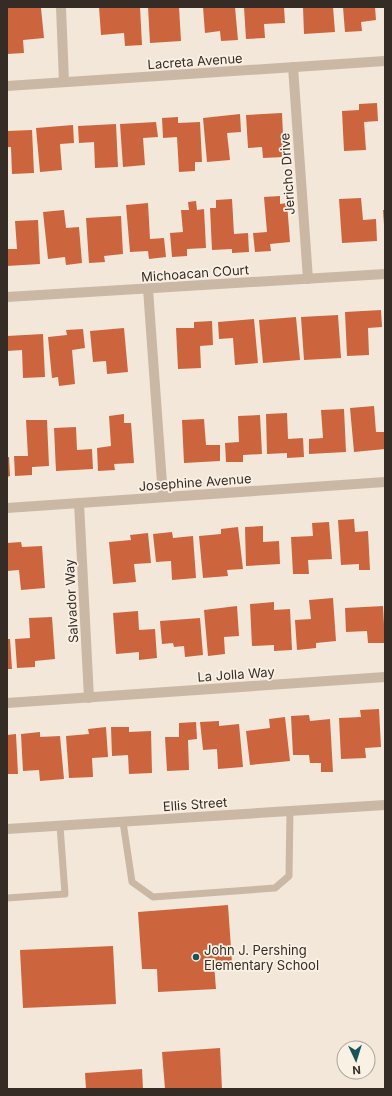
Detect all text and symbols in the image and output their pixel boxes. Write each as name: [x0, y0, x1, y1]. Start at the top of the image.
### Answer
street label: Lacreta Avenue: [147, 50, 243, 72]
street label: Jericho Drive: [276, 133, 298, 215]
street label: Michoacan COurt: [141, 261, 249, 285]
street label: Josephine Avenue: [138, 470, 252, 494]
street label: Salvador Way: [61, 559, 81, 643]
street label: La Jolla Way: [197, 663, 275, 685]
street label: Ellis Street: [162, 794, 228, 814]
place label: John J. Pershing Elementary School: [204, 942, 319, 973]
marker: John J. Pershing Elementary School: [191, 952, 201, 962]
north arrow: [336, 1040, 376, 1080]
text: N: [352, 1063, 361, 1077]

